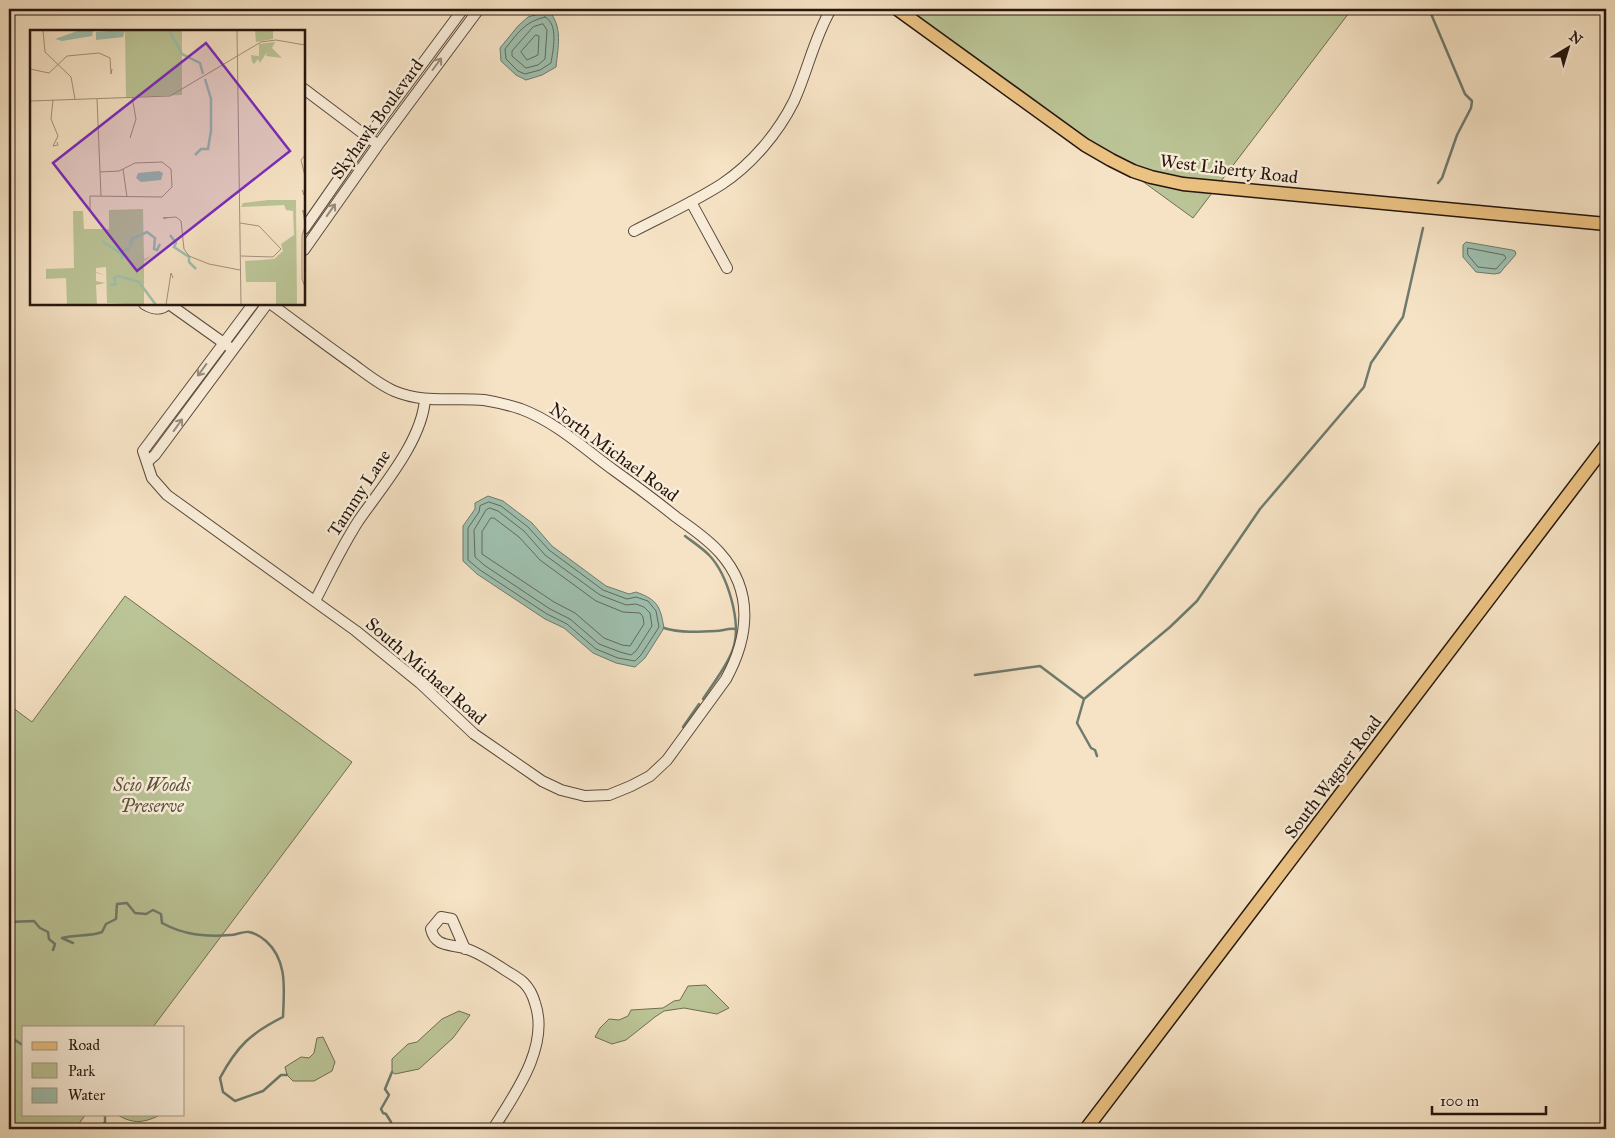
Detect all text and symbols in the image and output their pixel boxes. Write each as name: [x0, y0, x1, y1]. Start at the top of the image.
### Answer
north arrow: [1542, 22, 1592, 72]
text: N: [1566, 28, 1586, 49]
inset map: [30, 30, 305, 305]
street label: Skyhawk Boulevard: [326, 55, 428, 183]
one-way arrow: [432, 58, 443, 71]
street label: West Liberty Road: [1159, 150, 1299, 188]
one-way arrow: [326, 203, 336, 217]
one-way arrow: [197, 363, 207, 377]
street label: North Michael Road: [545, 398, 683, 506]
one-way arrow: [172, 419, 183, 432]
street label: Tammy Lane: [323, 445, 395, 541]
street label: South Michael Road: [361, 613, 491, 729]
street label: South Wagner Road: [1280, 711, 1387, 843]
park label: Scio Woods Preserve: [112, 774, 191, 817]
legend: [22, 1026, 185, 1116]
text: Road: [68, 1036, 100, 1054]
text: Park: [68, 1062, 95, 1080]
scale bar: [1432, 1083, 1546, 1115]
text: Water: [68, 1086, 105, 1104]
text: 100 m: [1440, 1092, 1480, 1110]

